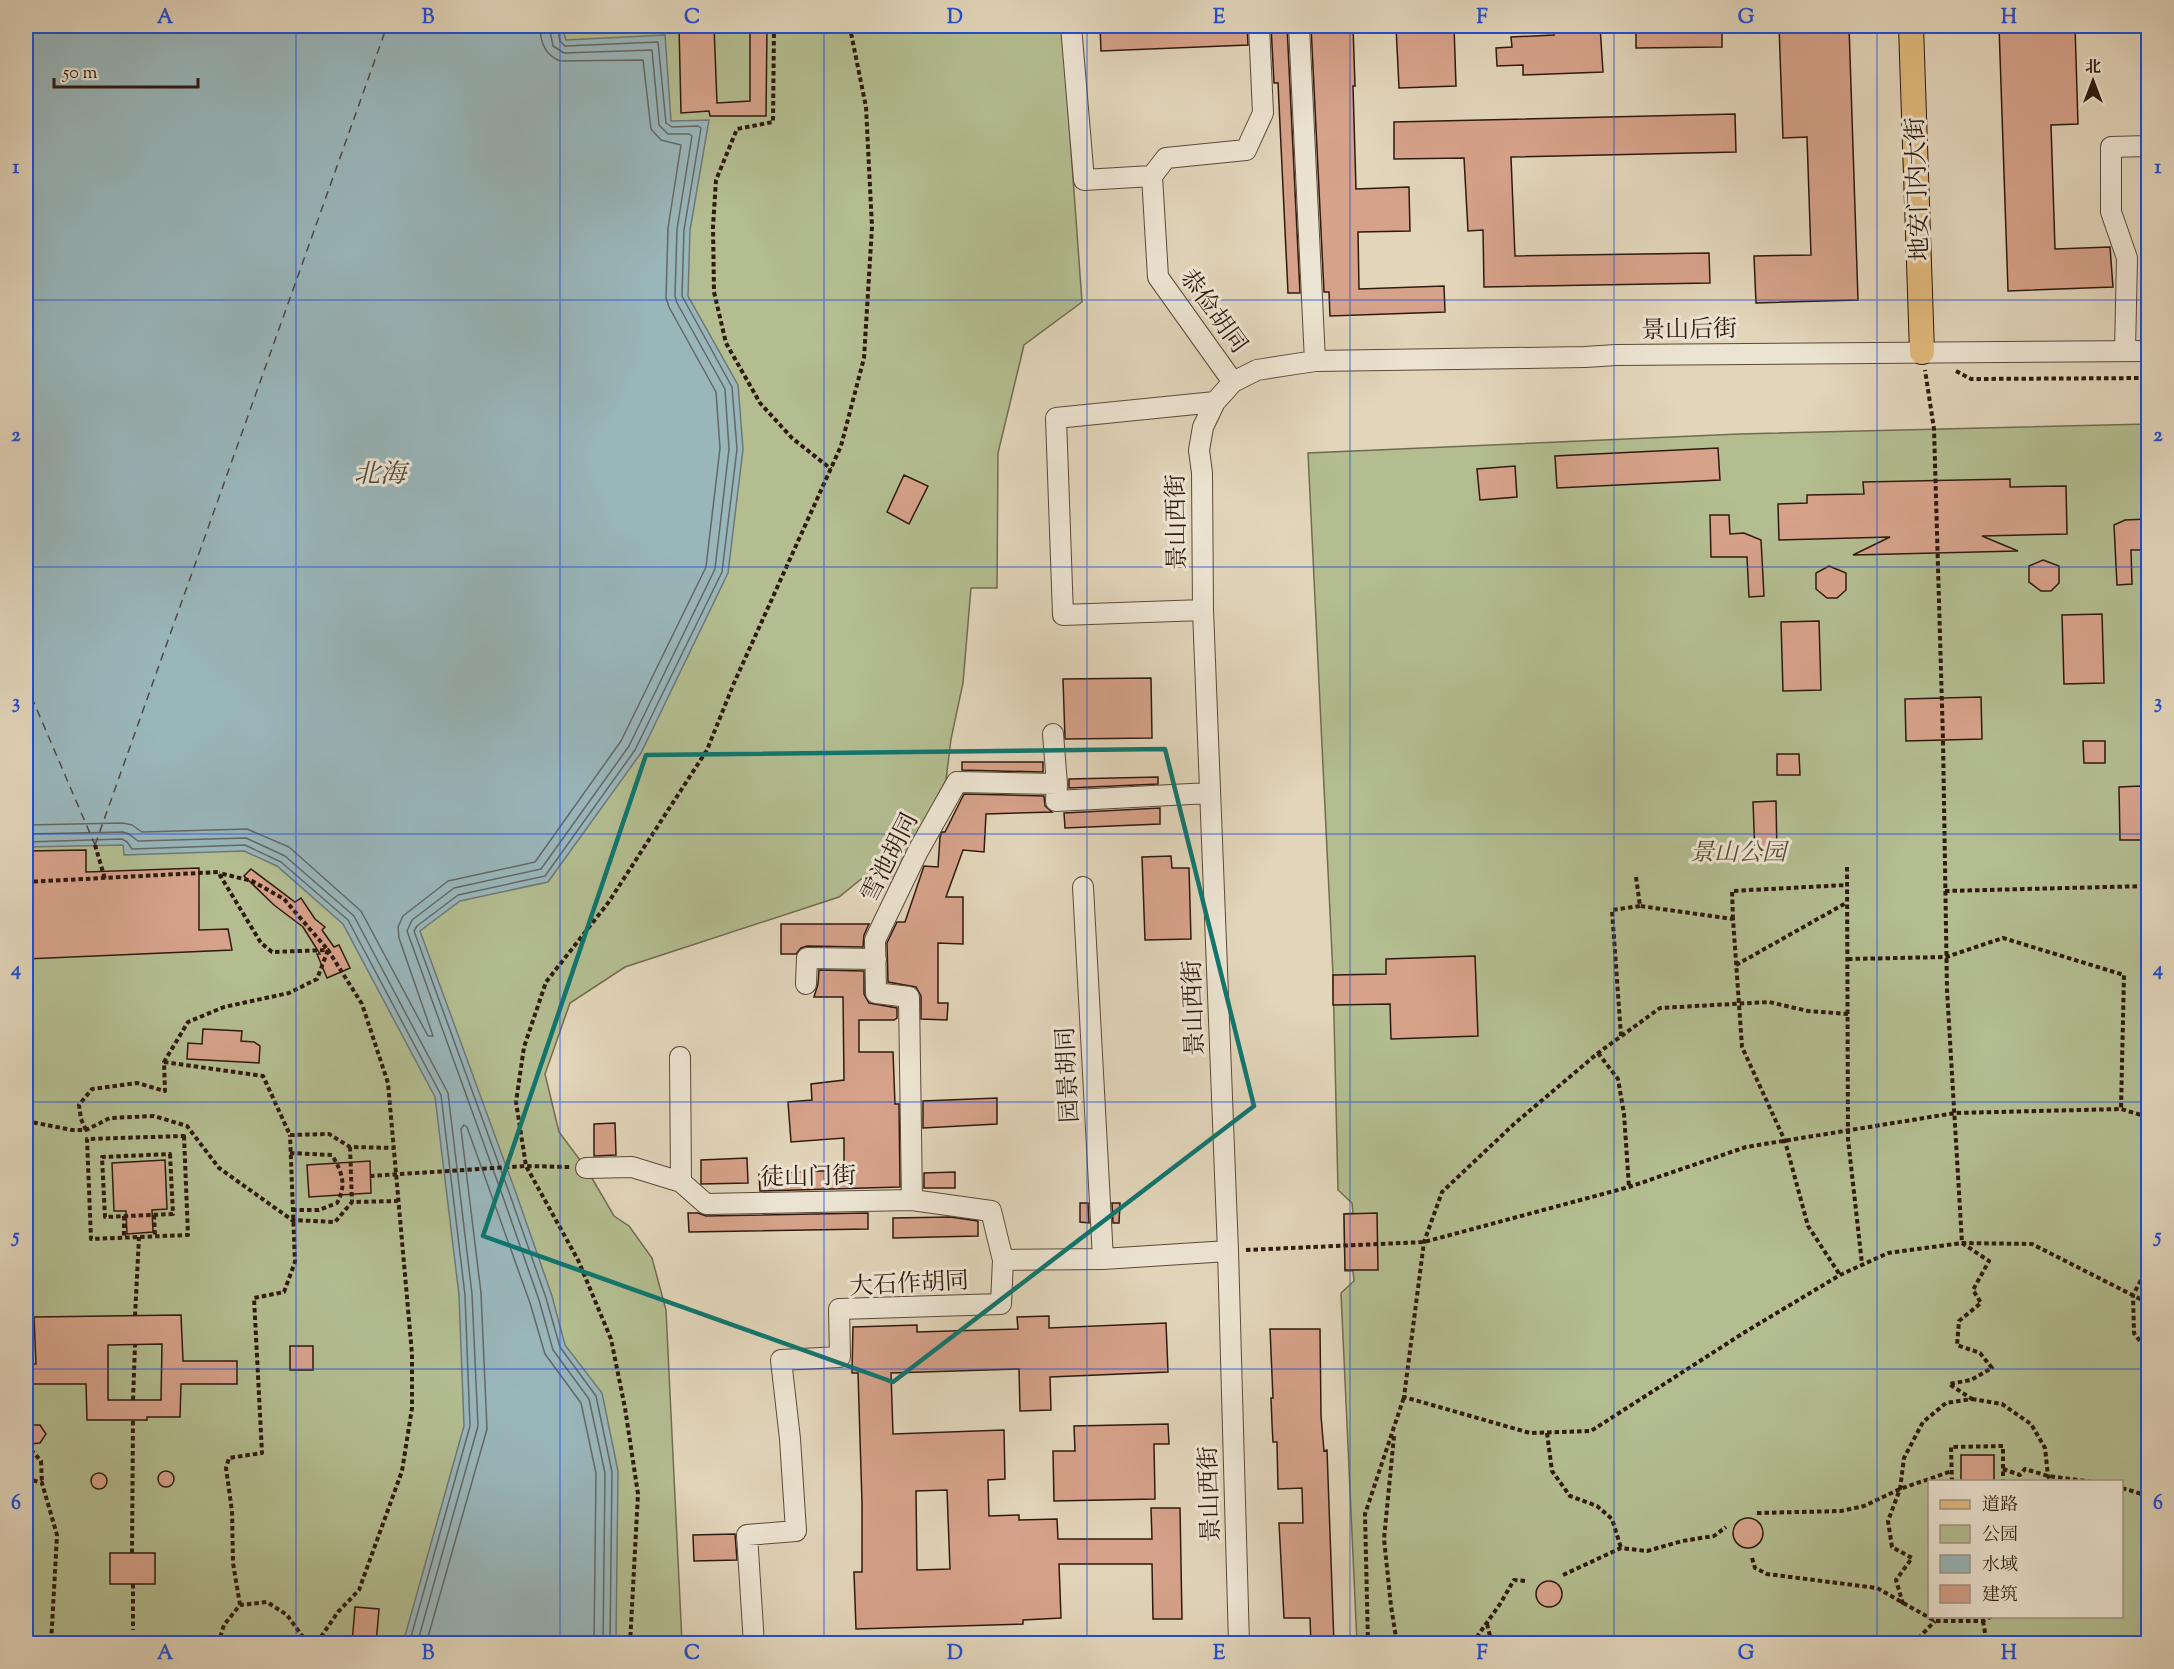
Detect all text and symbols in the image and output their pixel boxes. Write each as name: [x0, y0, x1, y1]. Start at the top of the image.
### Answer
text: A: [157, 4, 174, 33]
text: B: [422, 4, 435, 33]
text: C: [684, 4, 700, 33]
text: D: [947, 4, 963, 33]
text: E: [1213, 4, 1226, 33]
text: F: [1476, 4, 1488, 33]
text: G: [1738, 4, 1755, 33]
text: H: [2001, 4, 2017, 33]
scale bar: [54, 51, 198, 89]
north arrow: [2063, 51, 2123, 111]
text: 北: [2085, 57, 2101, 80]
text: 50 m: [62, 61, 98, 87]
street label: 地安门内大街: [1899, 116, 1939, 261]
text: 1: [13, 154, 20, 183]
text: 1: [2155, 154, 2162, 183]
street label: 恭俭胡同: [1170, 263, 1254, 361]
street label: 景山后街: [1641, 313, 1737, 349]
text: 2: [11, 422, 21, 451]
text: 2: [2153, 422, 2163, 451]
water label: 北海: [354, 457, 410, 494]
street label: 景山西街: [1160, 474, 1196, 570]
text: 3: [12, 689, 20, 718]
text: 3: [2154, 689, 2162, 718]
street label: 雪池胡同: [854, 807, 928, 908]
park label: 景山公园: [1690, 837, 1790, 871]
text: 4: [10, 956, 21, 985]
text: 4: [2152, 956, 2163, 985]
street label: 景山西街: [1176, 959, 1214, 1056]
street label: 园景胡同: [1050, 1026, 1088, 1124]
street label: 徒山门街: [760, 1160, 856, 1196]
text: 5: [11, 1223, 20, 1252]
text: 5: [2153, 1223, 2162, 1252]
street label: 大石作胡同: [848, 1265, 970, 1305]
street label: 景山西街: [1192, 1445, 1230, 1542]
legend: [1928, 1480, 2123, 1618]
text: 6: [11, 1490, 21, 1519]
text: 6: [2153, 1490, 2163, 1519]
text: 道路: [1982, 1493, 2018, 1519]
text: 公园: [1982, 1523, 2018, 1549]
text: 水域: [1982, 1553, 2018, 1579]
text: 建筑: [1982, 1583, 2018, 1609]
text: A: [157, 1640, 174, 1669]
text: B: [422, 1640, 435, 1669]
text: C: [684, 1640, 700, 1669]
text: D: [947, 1640, 963, 1669]
text: E: [1213, 1640, 1226, 1669]
text: F: [1476, 1640, 1488, 1669]
text: G: [1738, 1640, 1755, 1669]
text: H: [2001, 1640, 2017, 1669]

